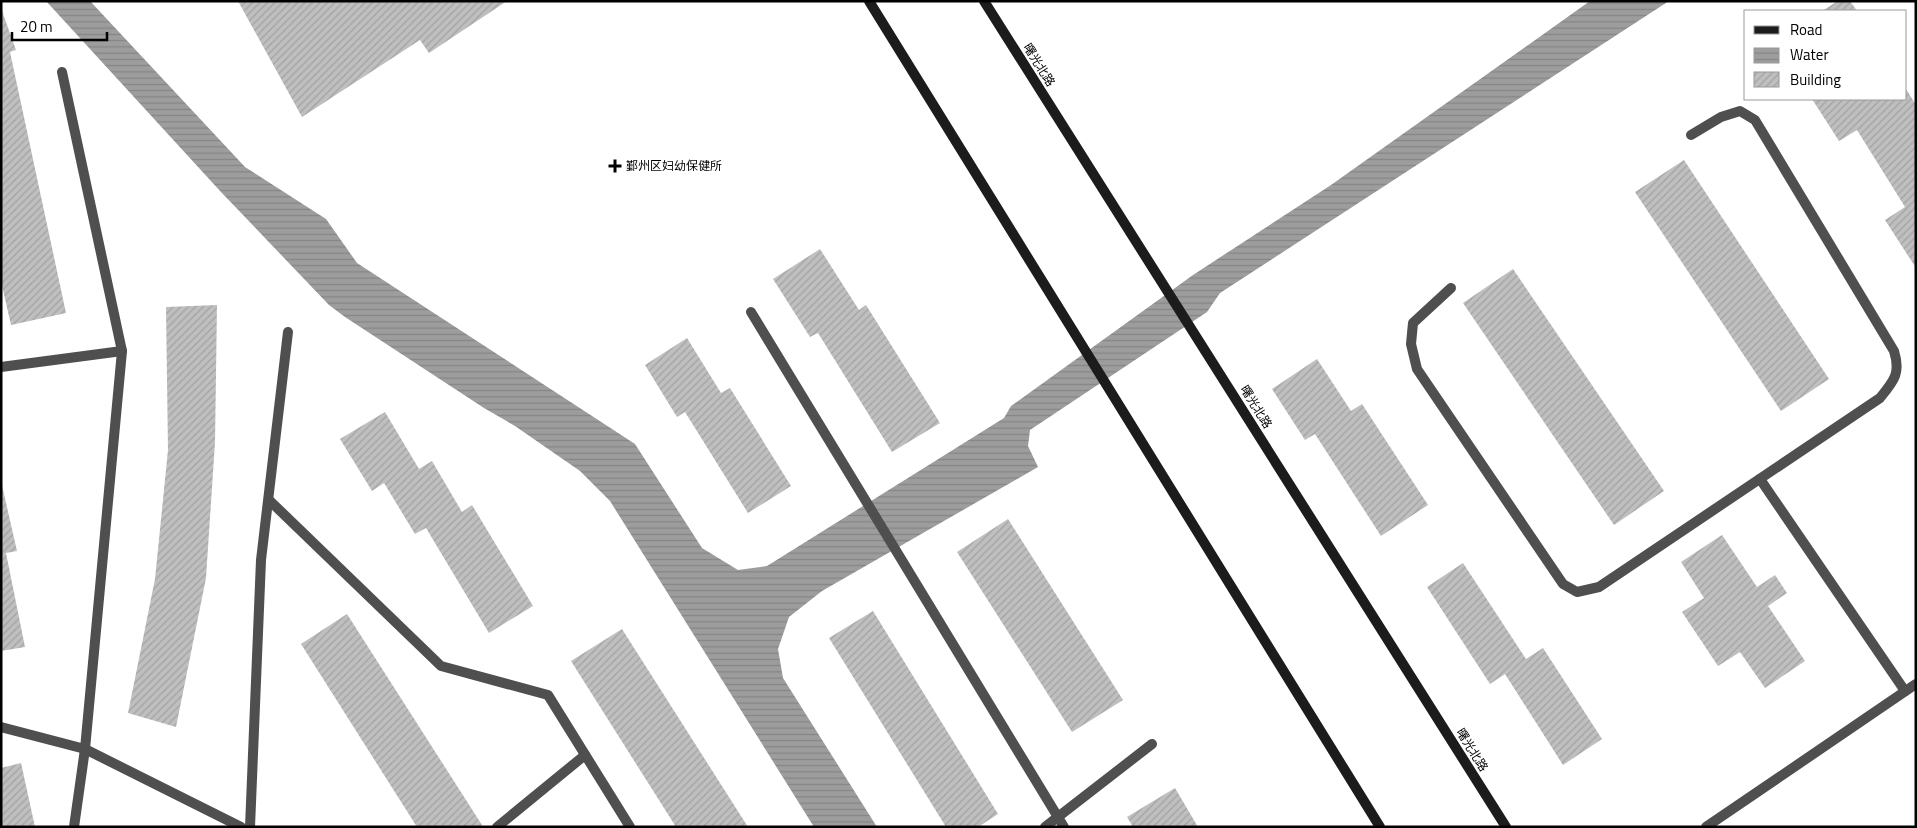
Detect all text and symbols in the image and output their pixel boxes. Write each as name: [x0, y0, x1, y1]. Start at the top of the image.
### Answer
scale bar: [12, 10, 108, 42]
legend: [1744, 10, 1907, 100]
text: 20 m: [20, 15, 53, 38]
text: Road: [1790, 18, 1822, 41]
street label: 曙光北路: [1019, 39, 1060, 90]
text: Water: [1790, 43, 1829, 66]
text: Building: [1790, 68, 1841, 91]
place label: 鄞州区妇幼保健所: [626, 156, 722, 175]
marker: 鄞州区妇幼保健所: [608, 159, 622, 173]
street label: 曙光北路: [1236, 381, 1277, 432]
street label: 曙光北路: [1452, 724, 1493, 775]

